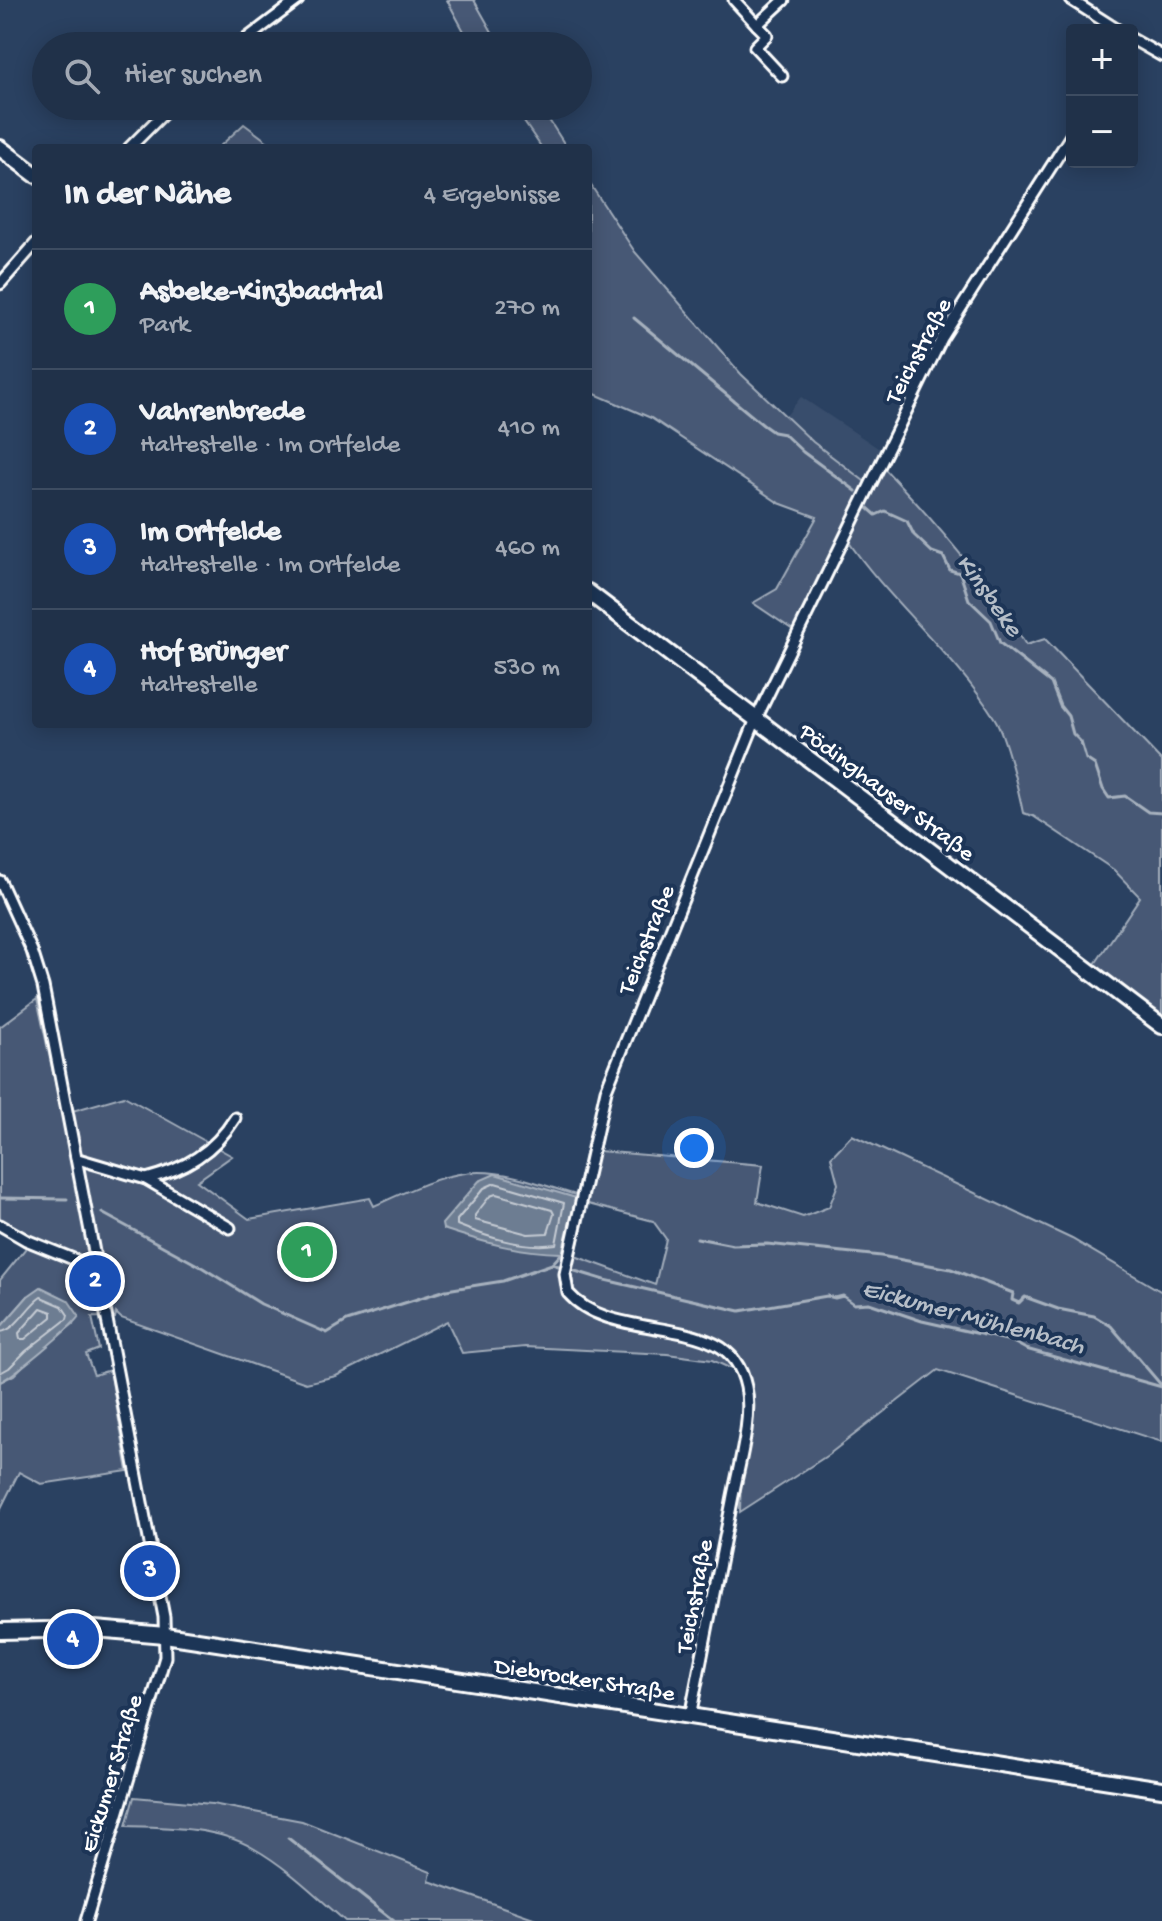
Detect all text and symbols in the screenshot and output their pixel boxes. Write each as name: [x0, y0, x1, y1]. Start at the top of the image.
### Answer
map controls: [1066, 24, 1138, 168]
button: +: [1066, 24, 1138, 96]
search box: [32, 32, 592, 120]
icon: search: [60, 54, 104, 98]
text: Hier suchen: [124, 59, 262, 94]
button: −: [1066, 96, 1138, 168]
text: In der Nähe: [64, 176, 231, 216]
text: 4 Ergebnisse: [424, 181, 560, 212]
text: Asbeke-Kinzbachtal: [140, 276, 383, 311]
street label: Teichstraße: [879, 293, 960, 411]
text: 1: [85, 294, 95, 325]
text: 270 m: [494, 294, 560, 325]
text: Park: [140, 311, 190, 342]
text: Vahrenbrede: [140, 396, 305, 431]
text: 2: [84, 414, 96, 445]
text: 410 m: [498, 414, 560, 445]
text: Haltestelle · Im Ortfelde: [140, 431, 400, 462]
text: Im Ortfelde: [140, 516, 281, 551]
text: 3: [83, 534, 97, 565]
text: 460 m: [495, 534, 560, 565]
water label: Kinsbeke: [947, 549, 1028, 645]
text: Haltestelle · Im Ortfelde: [140, 551, 400, 582]
text: Hof Brünger: [140, 636, 286, 671]
text: 4: [84, 654, 96, 685]
text: 530 m: [493, 654, 560, 685]
text: Haltestelle: [140, 671, 258, 702]
street label: Pödinghauser Straße: [791, 718, 980, 870]
street label: Teichstraße: [612, 881, 684, 1001]
your location: [674, 1128, 714, 1168]
pin: 1: [281, 1222, 333, 1282]
pin: 2: [69, 1251, 121, 1311]
water label: Eickumer Mühlenbach: [859, 1275, 1088, 1364]
street label: Teichstraße: [671, 1537, 722, 1658]
pin: 3: [124, 1541, 176, 1601]
pin: 4: [47, 1609, 99, 1669]
street label: Diebrocker Straße: [490, 1653, 677, 1710]
street label: Eickumer Straße: [76, 1691, 151, 1856]

